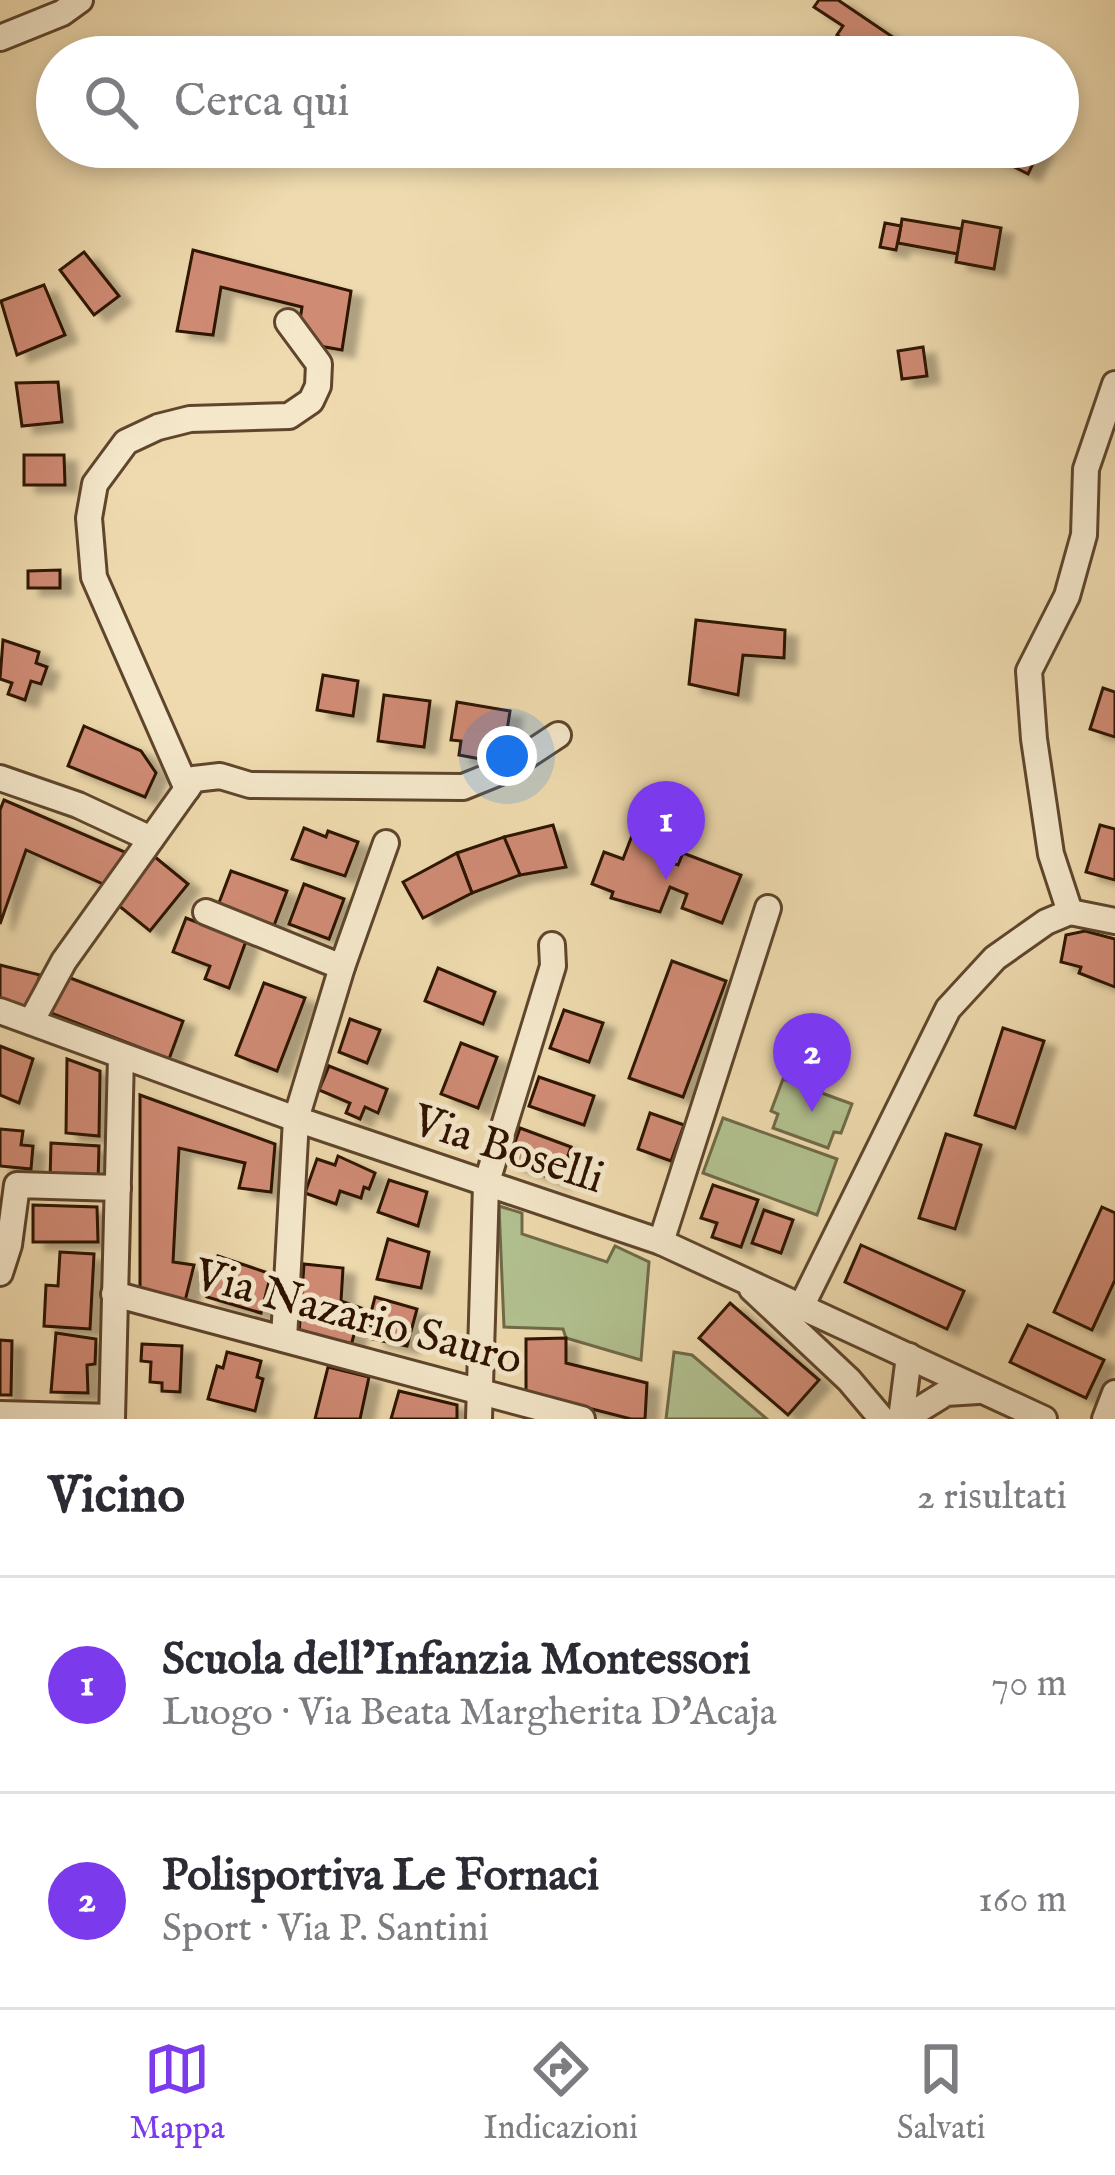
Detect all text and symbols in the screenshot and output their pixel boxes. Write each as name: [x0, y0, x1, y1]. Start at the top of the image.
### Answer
search box: [36, 36, 1079, 168]
icon: search: [78, 69, 144, 135]
text: Cerca qui: [174, 74, 350, 131]
your location: [477, 726, 537, 786]
pin: 1: [627, 781, 705, 880]
pin: 2: [773, 1013, 851, 1112]
street label: Via Boselli: [404, 1092, 611, 1208]
street label: Via Nazario Sauro: [187, 1247, 528, 1390]
text: Vicino: [48, 1465, 185, 1530]
text: 2 risultati: [917, 1473, 1067, 1522]
text: Scuola dell’Infanzia Montessori: [162, 1632, 751, 1689]
text: 1: [80, 1660, 94, 1709]
text: 70 m: [991, 1660, 1067, 1709]
text: Luogo · Via Beata Margherita D'Acaja: [162, 1689, 777, 1738]
text: Polisportiva Le Fornaci: [162, 1848, 599, 1905]
text: 2: [78, 1876, 96, 1925]
text: 160 m: [978, 1876, 1067, 1925]
text: Sport · Via P. Santini: [162, 1905, 489, 1954]
tab: Mappa: [129, 2036, 225, 2150]
tab: Indicazioni: [484, 2036, 638, 2150]
tab: Salvati: [897, 2036, 986, 2150]

